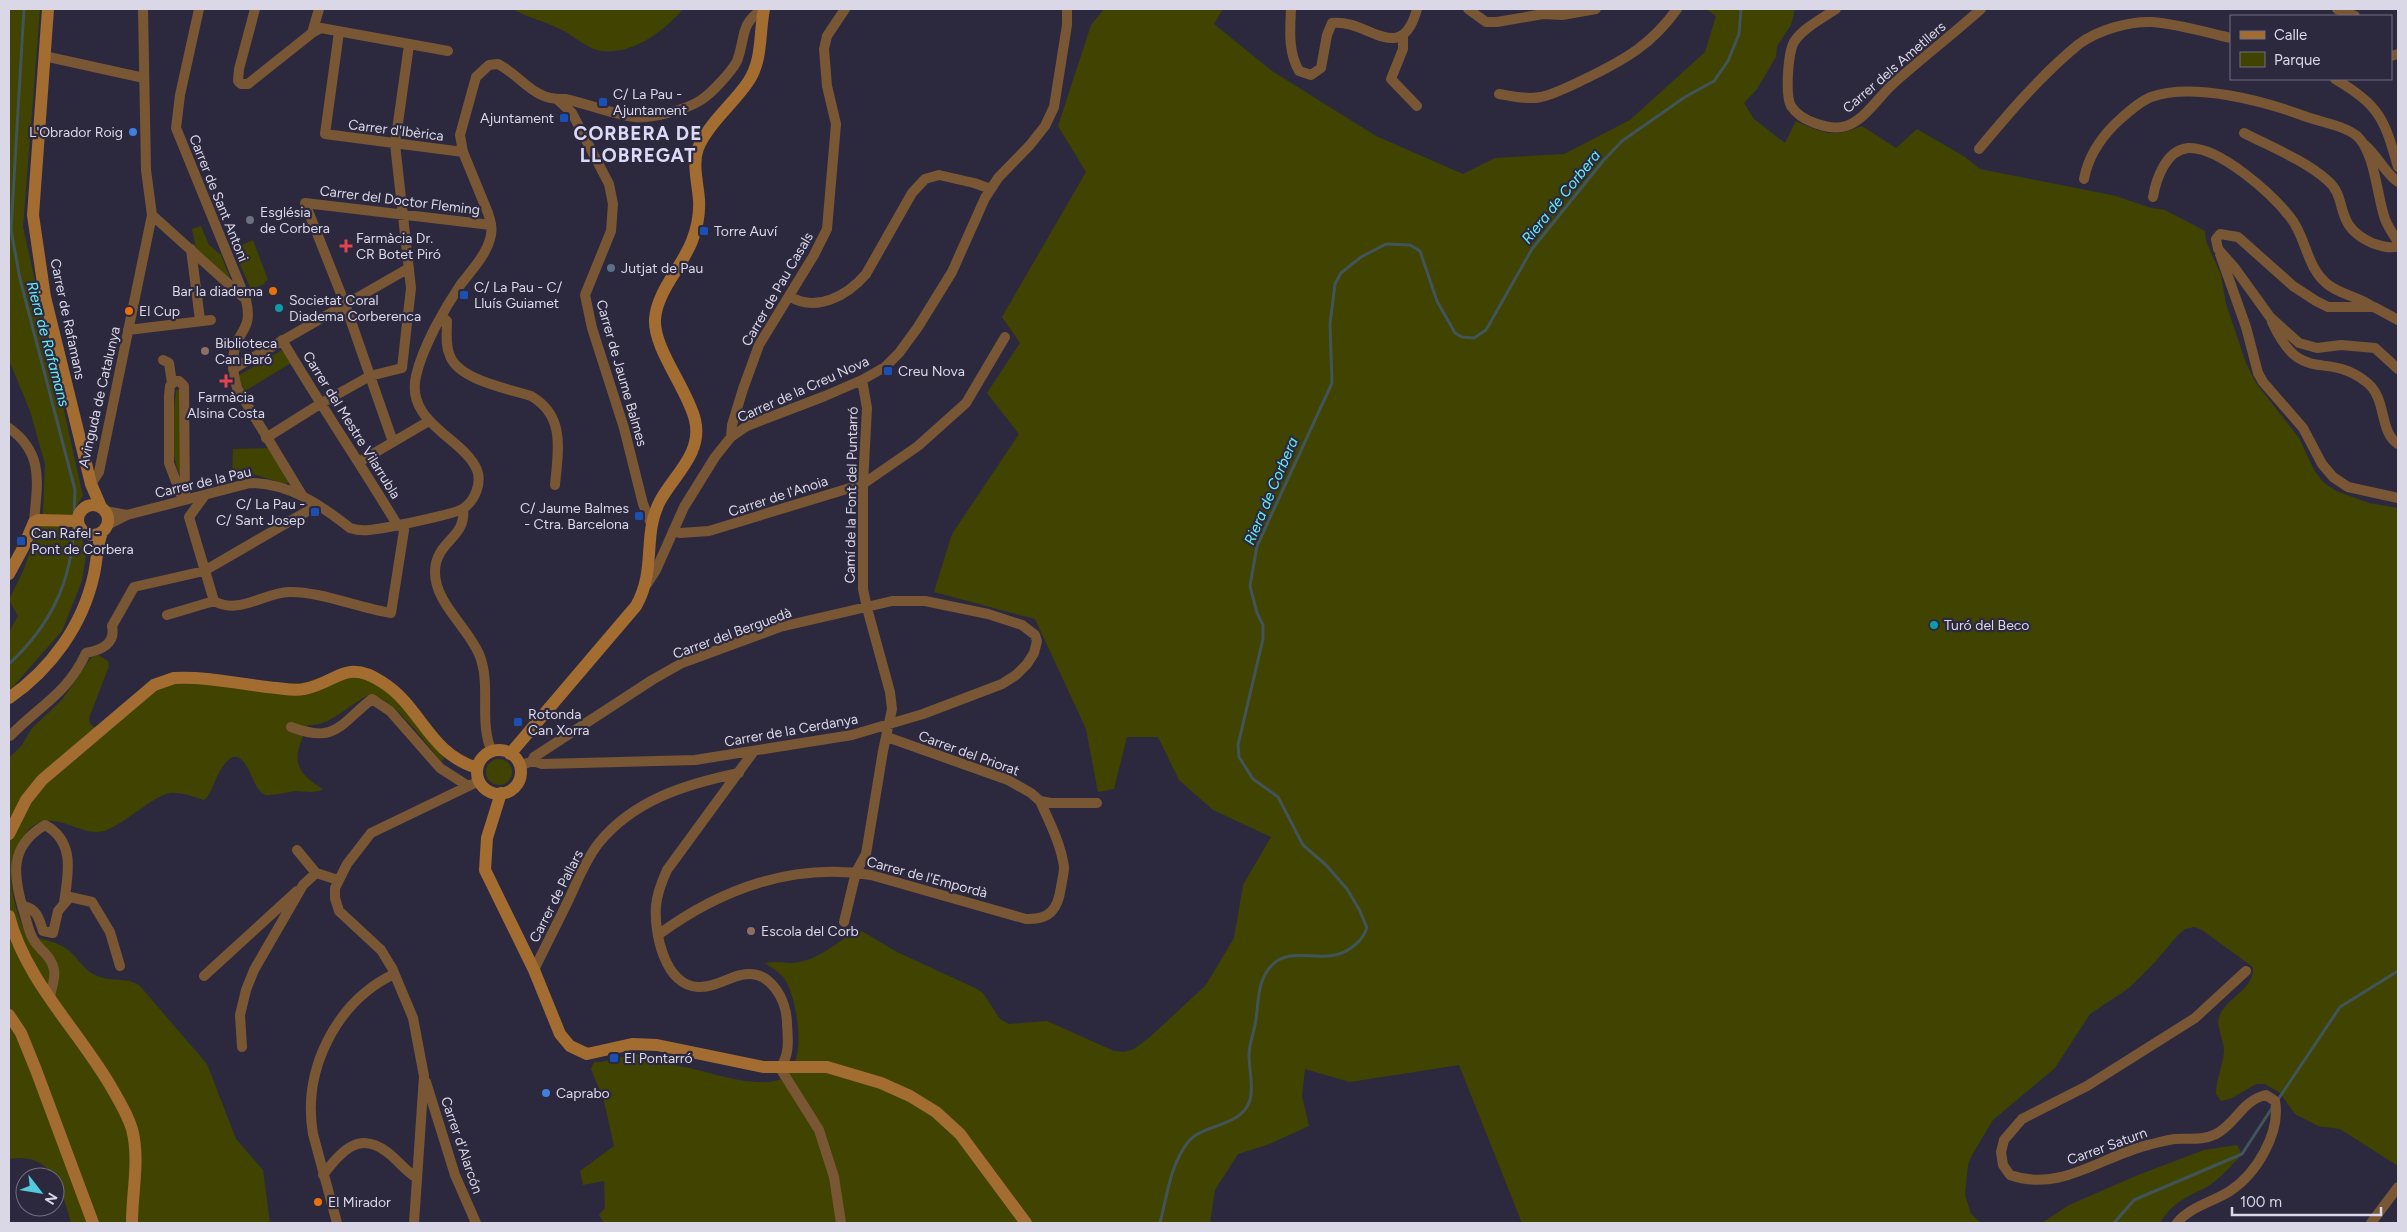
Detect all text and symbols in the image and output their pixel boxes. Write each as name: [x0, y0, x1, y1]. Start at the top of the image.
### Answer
legend: [2230, 15, 2392, 80]
street label: Carrer dels Ametllers: [1839, 18, 1949, 117]
text: Calle: [2274, 26, 2307, 44]
text: Parque: [2274, 51, 2321, 69]
place label: C/ La Pau - Ajuntament: [613, 86, 687, 119]
marker: C/ La Pau - Ajuntament: [597, 96, 609, 108]
place label: Ajuntament: [480, 110, 554, 127]
marker: Ajuntament: [558, 112, 570, 124]
street label: Carrer d'Ibèrica: [347, 116, 445, 145]
district label: CORBERA DE LLOBREGAT: [574, 122, 702, 167]
place label: L'Obrador Roig: [29, 124, 123, 141]
marker: L'Obrador Roig: [127, 126, 139, 138]
street label: Carrer de Sant Antoni: [185, 132, 252, 264]
water label: Riera de Corbera: [1518, 147, 1604, 247]
street label: Carrer del Doctor Fleming: [319, 182, 481, 219]
place label: Església de Corbera: [260, 204, 330, 237]
marker: Església de Corbera: [244, 214, 256, 226]
place label: Torre Auví: [714, 223, 778, 240]
marker: Torre Auví: [698, 225, 710, 237]
street label: Carrer de Pau Casals: [738, 229, 817, 349]
place label: Farmàcia Dr. CR Botet Piró: [356, 230, 441, 263]
marker: Farmàcia Dr. CR Botet Piró: [340, 240, 352, 252]
street label: Carrer de Rafamans: [46, 257, 89, 381]
place label: Jutjat de Pau: [621, 260, 703, 277]
marker: Jutjat de Pau: [605, 262, 617, 274]
water label: Riera de Rafamans: [23, 279, 73, 409]
place label: C/ La Pau - C/ Lluís Guiamet: [474, 279, 563, 312]
place label: Bar la diadema: [172, 283, 263, 300]
marker: Bar la diadema: [267, 285, 279, 297]
marker: C/ La Pau - C/ Lluís Guiamet: [458, 289, 470, 301]
place label: Societat Coral Diadema Corberenca: [289, 292, 421, 325]
street label: Carrer de Jaume Balmes: [592, 298, 651, 448]
marker: Societat Coral Diadema Corberenca: [273, 302, 285, 314]
place label: El Cup: [139, 303, 180, 320]
marker: El Cup: [123, 305, 135, 317]
street label: Avinguda de Catalunya: [75, 325, 124, 469]
place label: Biblioteca Can Baró: [215, 335, 277, 368]
marker: Biblioteca Can Baró: [199, 345, 211, 357]
street label: Carrer del Mestre Vilarrubla: [299, 348, 404, 502]
street label: Carrer de la Creu Nova: [735, 353, 872, 426]
place label: Creu Nova: [898, 363, 965, 380]
marker: Creu Nova: [882, 365, 894, 377]
marker: Farmàcia Alsina Costa: [220, 375, 232, 387]
place label: Farmàcia Alsina Costa: [187, 389, 265, 422]
street label: Camí de la Font del Puntarró: [841, 406, 862, 584]
water label: Riera de Corbera: [1240, 434, 1302, 547]
street label: Carrer de la Pau: [153, 463, 253, 502]
street label: Carrer de l'Anoia: [726, 472, 830, 521]
place label: C/ La Pau - C/ Sant Josep: [216, 496, 305, 529]
place label: C/ Jaume Balmes - Ctra. Barcelona: [520, 500, 629, 533]
marker: C/ La Pau - C/ Sant Josep: [309, 506, 321, 518]
marker: C/ Jaume Balmes - Ctra. Barcelona: [633, 510, 645, 522]
place label: Can Rafel - Pont de Corbera: [31, 525, 134, 558]
marker: Can Rafel - Pont de Corbera: [15, 535, 27, 547]
street label: Carrer del Berguedà: [671, 604, 794, 663]
place label: Turó del Beco: [1944, 617, 2029, 634]
marker: Turó del Beco: [1928, 619, 1940, 631]
place label: Rotonda Can Xorra: [528, 706, 590, 739]
street label: Carrer de la Cerdanya: [723, 710, 859, 751]
marker: Rotonda Can Xorra: [512, 716, 524, 728]
street label: Carrer del Priorat: [916, 727, 1022, 780]
street label: Carrer de Pallars: [526, 847, 587, 945]
street label: Carrer de l'Empordà: [865, 853, 989, 902]
place label: Escola del Corb: [761, 923, 859, 940]
marker: Escola del Corb: [745, 925, 757, 937]
place label: El Pontarró: [624, 1050, 693, 1067]
marker: El Pontarró: [608, 1052, 620, 1064]
place label: Caprabo: [556, 1085, 610, 1102]
marker: Caprabo: [540, 1087, 552, 1099]
street label: Carrer d'Alarcón: [437, 1094, 486, 1196]
street label: Carrer Saturn: [2065, 1124, 2150, 1169]
north arrow: [15, 1167, 65, 1217]
scale bar: [2232, 1184, 2381, 1216]
text: N: [41, 1189, 61, 1207]
text: 100 m: [2240, 1193, 2282, 1211]
place label: El Mirador: [328, 1194, 391, 1211]
marker: El Mirador: [312, 1196, 324, 1208]

